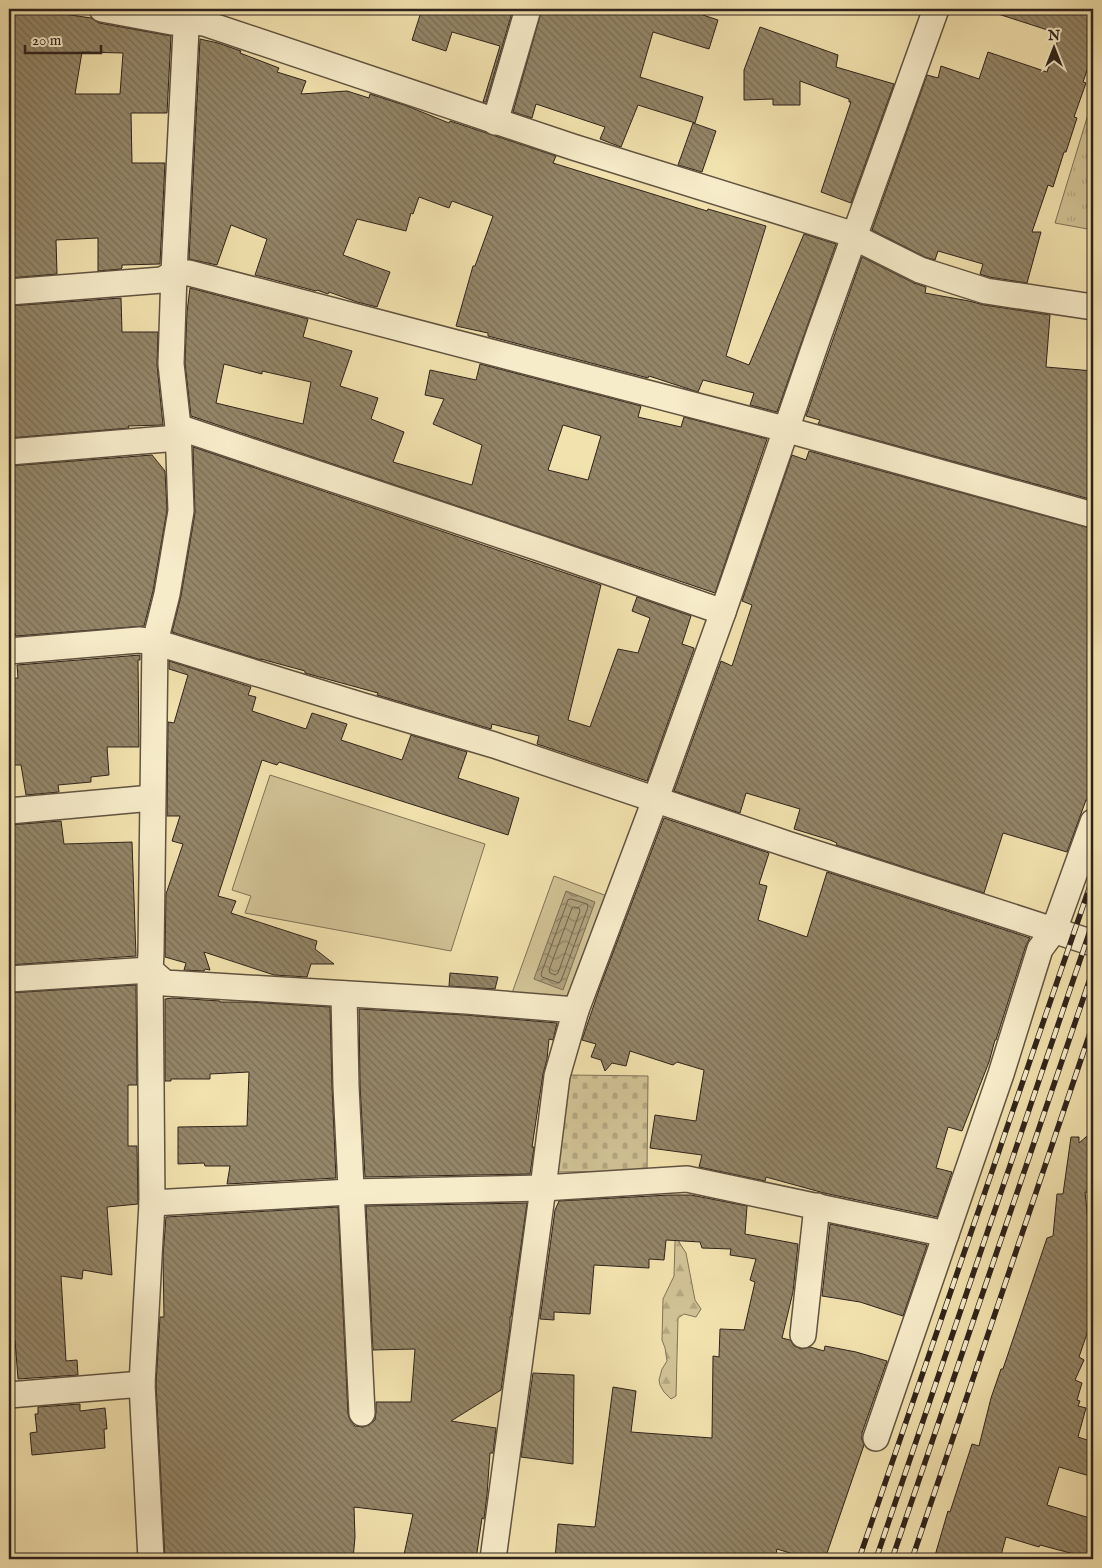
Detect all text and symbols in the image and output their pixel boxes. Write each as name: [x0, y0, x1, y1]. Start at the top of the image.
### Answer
scale bar: [25, 22, 101, 54]
north arrow: [1030, 22, 1080, 72]
text: N: [1047, 27, 1060, 45]
text: 20 m: [32, 31, 62, 50]

